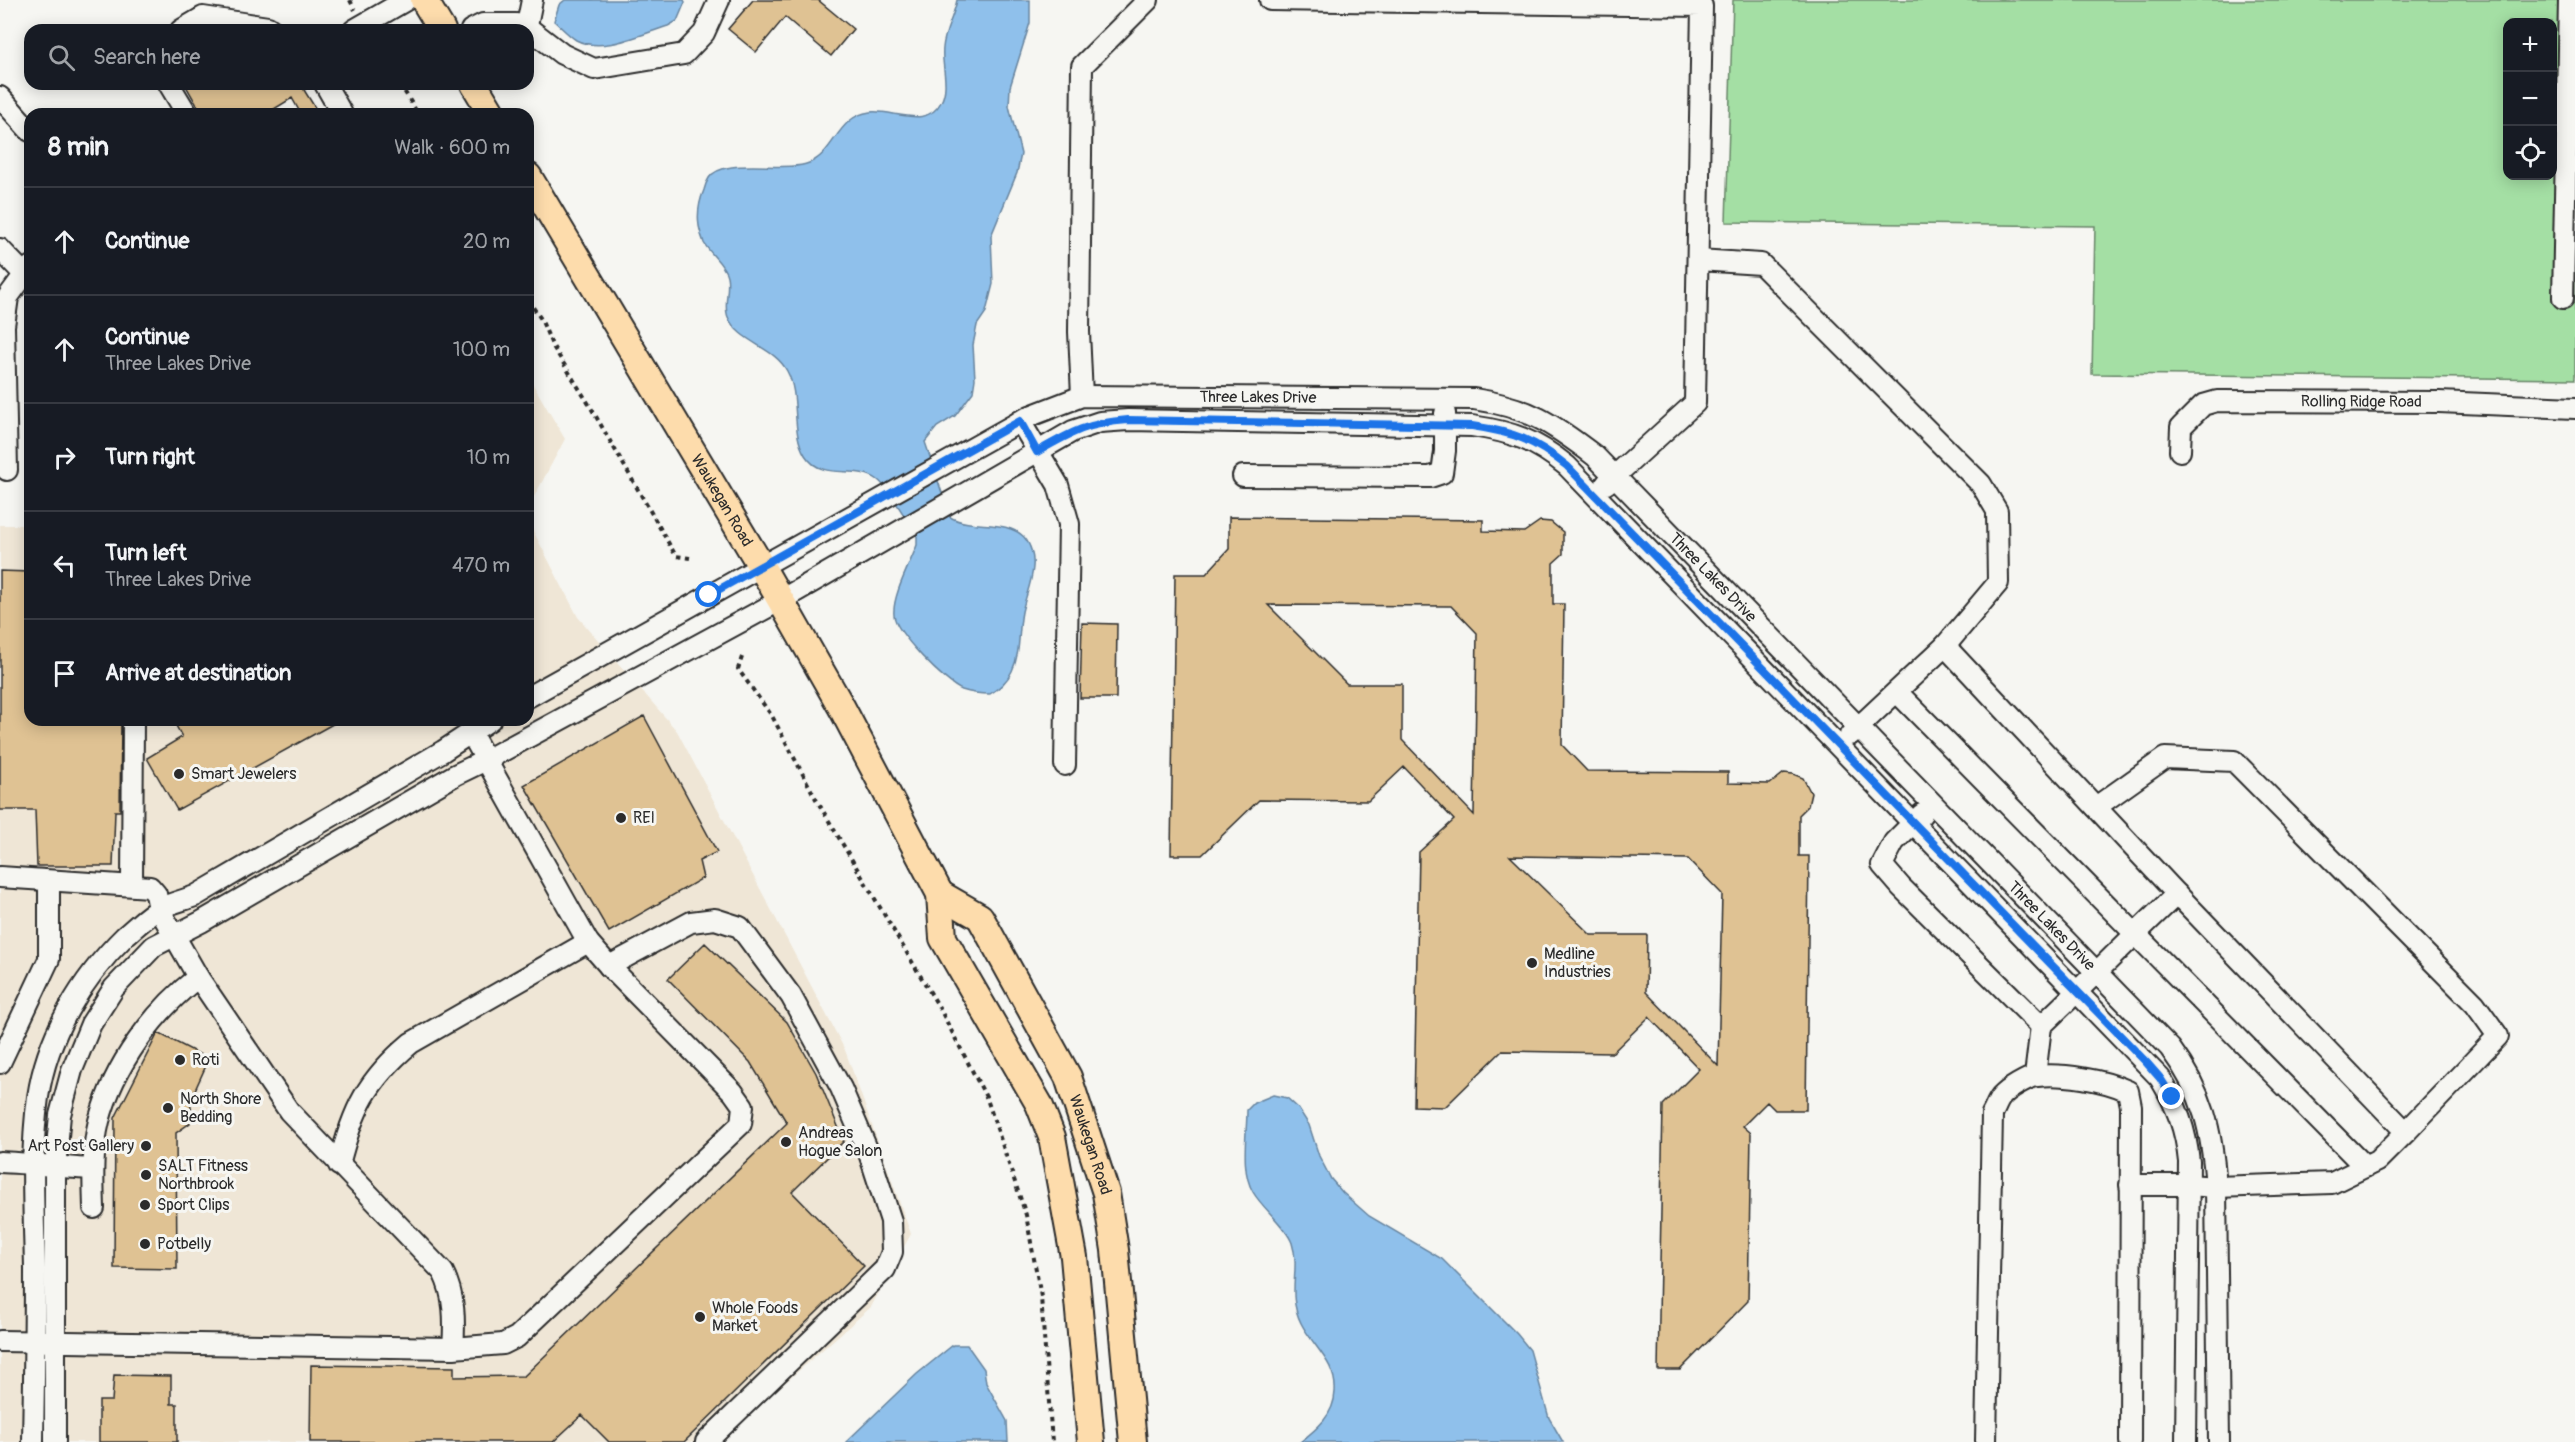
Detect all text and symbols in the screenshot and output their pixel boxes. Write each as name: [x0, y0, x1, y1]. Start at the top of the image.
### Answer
map controls: [2503, 18, 2557, 180]
button: +: [2503, 18, 2557, 72]
search box: [24, 24, 534, 90]
icon: search: [45, 41, 78, 74]
text: Search here: [93, 43, 200, 71]
button: −: [2503, 72, 2557, 126]
button: locate: [2503, 126, 2557, 180]
text: 8 min: [48, 131, 109, 163]
text: Walk · 600 m: [394, 135, 510, 160]
icon: ahead: [48, 225, 81, 258]
text: Continue: [105, 227, 189, 255]
text: 20 m: [463, 229, 510, 254]
text: Continue: [105, 323, 189, 351]
icon: ahead: [48, 333, 81, 366]
text: 100 m: [453, 337, 510, 362]
text: Three Lakes Drive: [105, 351, 251, 376]
street label: Three Lakes Drive: [1199, 387, 1317, 408]
street label: Rolling Ridge Road: [2301, 391, 2422, 412]
icon: right: [48, 441, 81, 474]
text: Turn right: [105, 443, 195, 471]
text: 10 m: [466, 445, 510, 470]
street label: Waukegan Road: [687, 451, 757, 550]
street label: Three Lakes Drive: [1665, 529, 1761, 626]
text: Turn left: [105, 539, 187, 567]
icon: left: [48, 549, 81, 582]
text: 470 m: [452, 553, 510, 578]
text: Three Lakes Drive: [105, 567, 251, 592]
route start: [695, 581, 721, 607]
icon: arrive: [48, 657, 81, 690]
text: Arrive at destination: [105, 659, 291, 687]
place label: Smart Jewelers: [191, 764, 296, 784]
marker: Smart Jewelers: [172, 767, 186, 781]
place label: REI: [633, 808, 655, 828]
marker: REI: [614, 811, 628, 825]
street label: Three Lakes Drive: [2004, 877, 2100, 975]
place label: Medline Industries: [1544, 944, 1611, 982]
marker: Medline Industries: [1525, 956, 1539, 970]
place label: Roti: [192, 1050, 219, 1070]
marker: Roti: [173, 1053, 187, 1067]
route end: [2158, 1083, 2184, 1109]
place label: North Shore Bedding: [180, 1089, 261, 1127]
street label: Waukegan Road: [1064, 1092, 1116, 1197]
marker: North Shore Bedding: [161, 1101, 175, 1115]
place label: Andreas Hogue Salon: [798, 1123, 882, 1161]
marker: Andreas Hogue Salon: [779, 1135, 793, 1149]
place label: Art Post Gallery: [27, 1136, 134, 1156]
marker: Art Post Gallery: [139, 1139, 153, 1153]
place label: SALT Fitness Northbrook: [158, 1156, 248, 1194]
marker: SALT Fitness Northbrook: [139, 1168, 153, 1182]
place label: Sport Clips: [157, 1195, 229, 1215]
marker: Sport Clips: [138, 1198, 152, 1212]
place label: Potbelly: [157, 1234, 211, 1254]
marker: Potbelly: [138, 1237, 152, 1251]
place label: Whole Foods Market: [712, 1298, 798, 1336]
marker: Whole Foods Market: [693, 1310, 707, 1324]

